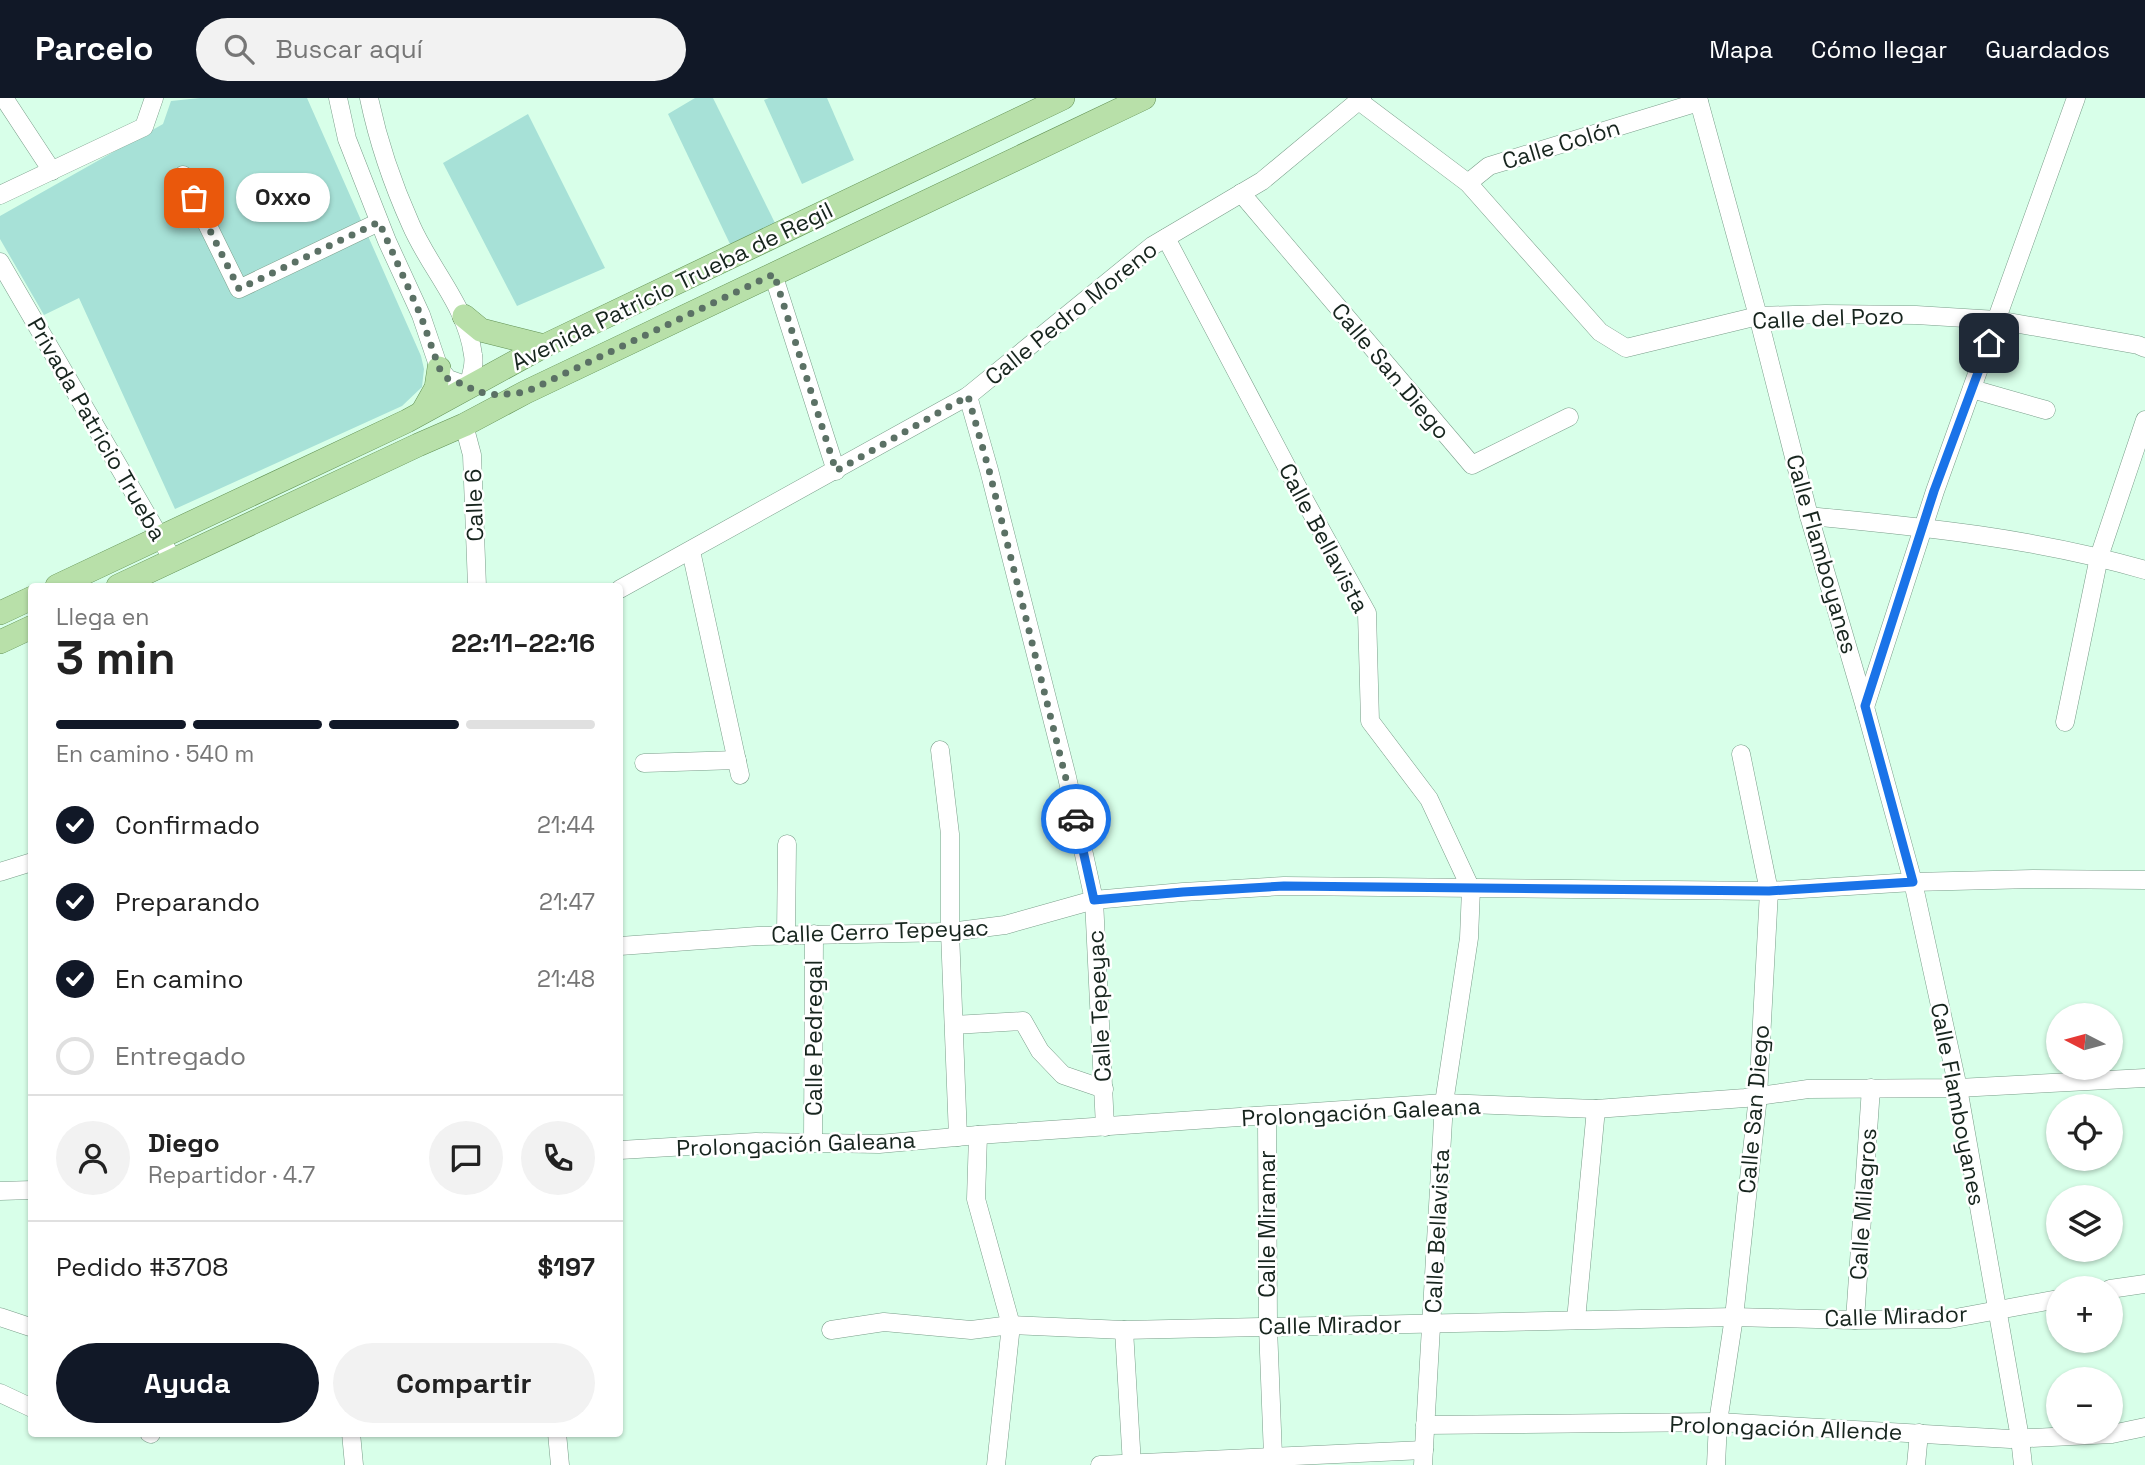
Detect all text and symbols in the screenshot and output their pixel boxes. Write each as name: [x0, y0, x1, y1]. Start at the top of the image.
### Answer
search box: [196, 18, 686, 81]
text: Parcelo: [35, 28, 154, 70]
icon: search: [220, 30, 258, 68]
text: Buscar aquí: [276, 32, 423, 66]
text: Mapa: [1709, 34, 1773, 65]
text: Cómo llegar: [1811, 34, 1947, 65]
text: Guardados: [1985, 34, 2110, 65]
street label: Calle Colón: [1498, 112, 1624, 176]
pin: [164, 168, 224, 228]
callout: Oxxo: [236, 174, 330, 222]
icon: bag: [175, 179, 213, 217]
text: Oxxo: [255, 182, 311, 212]
street label: Avenida Patricio Trueba de Regil: [506, 195, 838, 377]
street label: Calle Pedro Moreno: [979, 234, 1163, 392]
street label: Calle San Diego: [1325, 296, 1457, 446]
street label: Calle del Pozo: [1752, 300, 1904, 336]
street label: Privada Patricio Trueba: [21, 312, 173, 546]
pin: [1959, 313, 2019, 373]
icon: home: [1970, 324, 2008, 362]
street label: Calle Flamboyanes: [1779, 451, 1865, 657]
street label: Calle Bellavista: [1272, 458, 1376, 618]
street label: Calle 6: [458, 468, 490, 542]
text: Llega en: [56, 602, 149, 632]
text: 22:11–22:16: [451, 626, 595, 660]
text: 3 min: [56, 629, 176, 687]
text: En camino · 540 m: [56, 739, 254, 769]
courier: [1041, 784, 1111, 854]
icon: car: [1057, 800, 1095, 838]
icon: check: [56, 806, 94, 844]
text: Confirmado: [115, 808, 260, 842]
text: 21:44: [537, 810, 595, 840]
icon: check: [56, 883, 94, 921]
text: Preparando: [115, 885, 260, 919]
text: 21:47: [539, 887, 595, 917]
street label: Calle Cerro Tepeyac: [771, 912, 989, 950]
street label: Calle Tepeyac: [1080, 929, 1118, 1083]
icon: check: [56, 960, 94, 998]
street label: Calle Pedregal: [799, 960, 829, 1116]
text: En camino: [115, 962, 244, 996]
text: 21:48: [537, 964, 595, 994]
street label: Calle Flamboyanes: [1924, 1000, 1992, 1208]
north arrow: [2046, 1003, 2123, 1080]
map controls: [2046, 1003, 2123, 1444]
street label: Calle San Diego: [1732, 1023, 1776, 1195]
text: Entregado: [115, 1039, 246, 1073]
street label: Prolongación Galeana: [1241, 1091, 1481, 1133]
button: locate: [2046, 1094, 2123, 1171]
button: person: [56, 1121, 130, 1195]
button: chat: [429, 1121, 503, 1195]
button: phone: [521, 1121, 595, 1195]
street label: Prolongación Galeana: [676, 1125, 916, 1163]
text: Diego: [148, 1126, 220, 1160]
street label: Calle Milagros: [1843, 1127, 1883, 1281]
street label: Calle Bellavista: [1418, 1148, 1456, 1314]
street label: Calle Miramar: [1252, 1150, 1282, 1298]
text: Repartidor · 4.7: [148, 1160, 315, 1190]
button: layers: [2046, 1185, 2123, 1262]
text: Pedido #3708: [56, 1250, 229, 1284]
text: $197: [538, 1250, 595, 1284]
button: +: [2046, 1276, 2123, 1353]
street label: Calle Mirador: [1824, 1299, 1968, 1333]
street label: Calle Mirador: [1258, 1309, 1402, 1341]
button: Ayuda: [56, 1343, 319, 1423]
button: Compartir: [333, 1343, 595, 1423]
button: −: [2046, 1367, 2123, 1444]
street label: Prolongación Allende: [1669, 1409, 1903, 1447]

